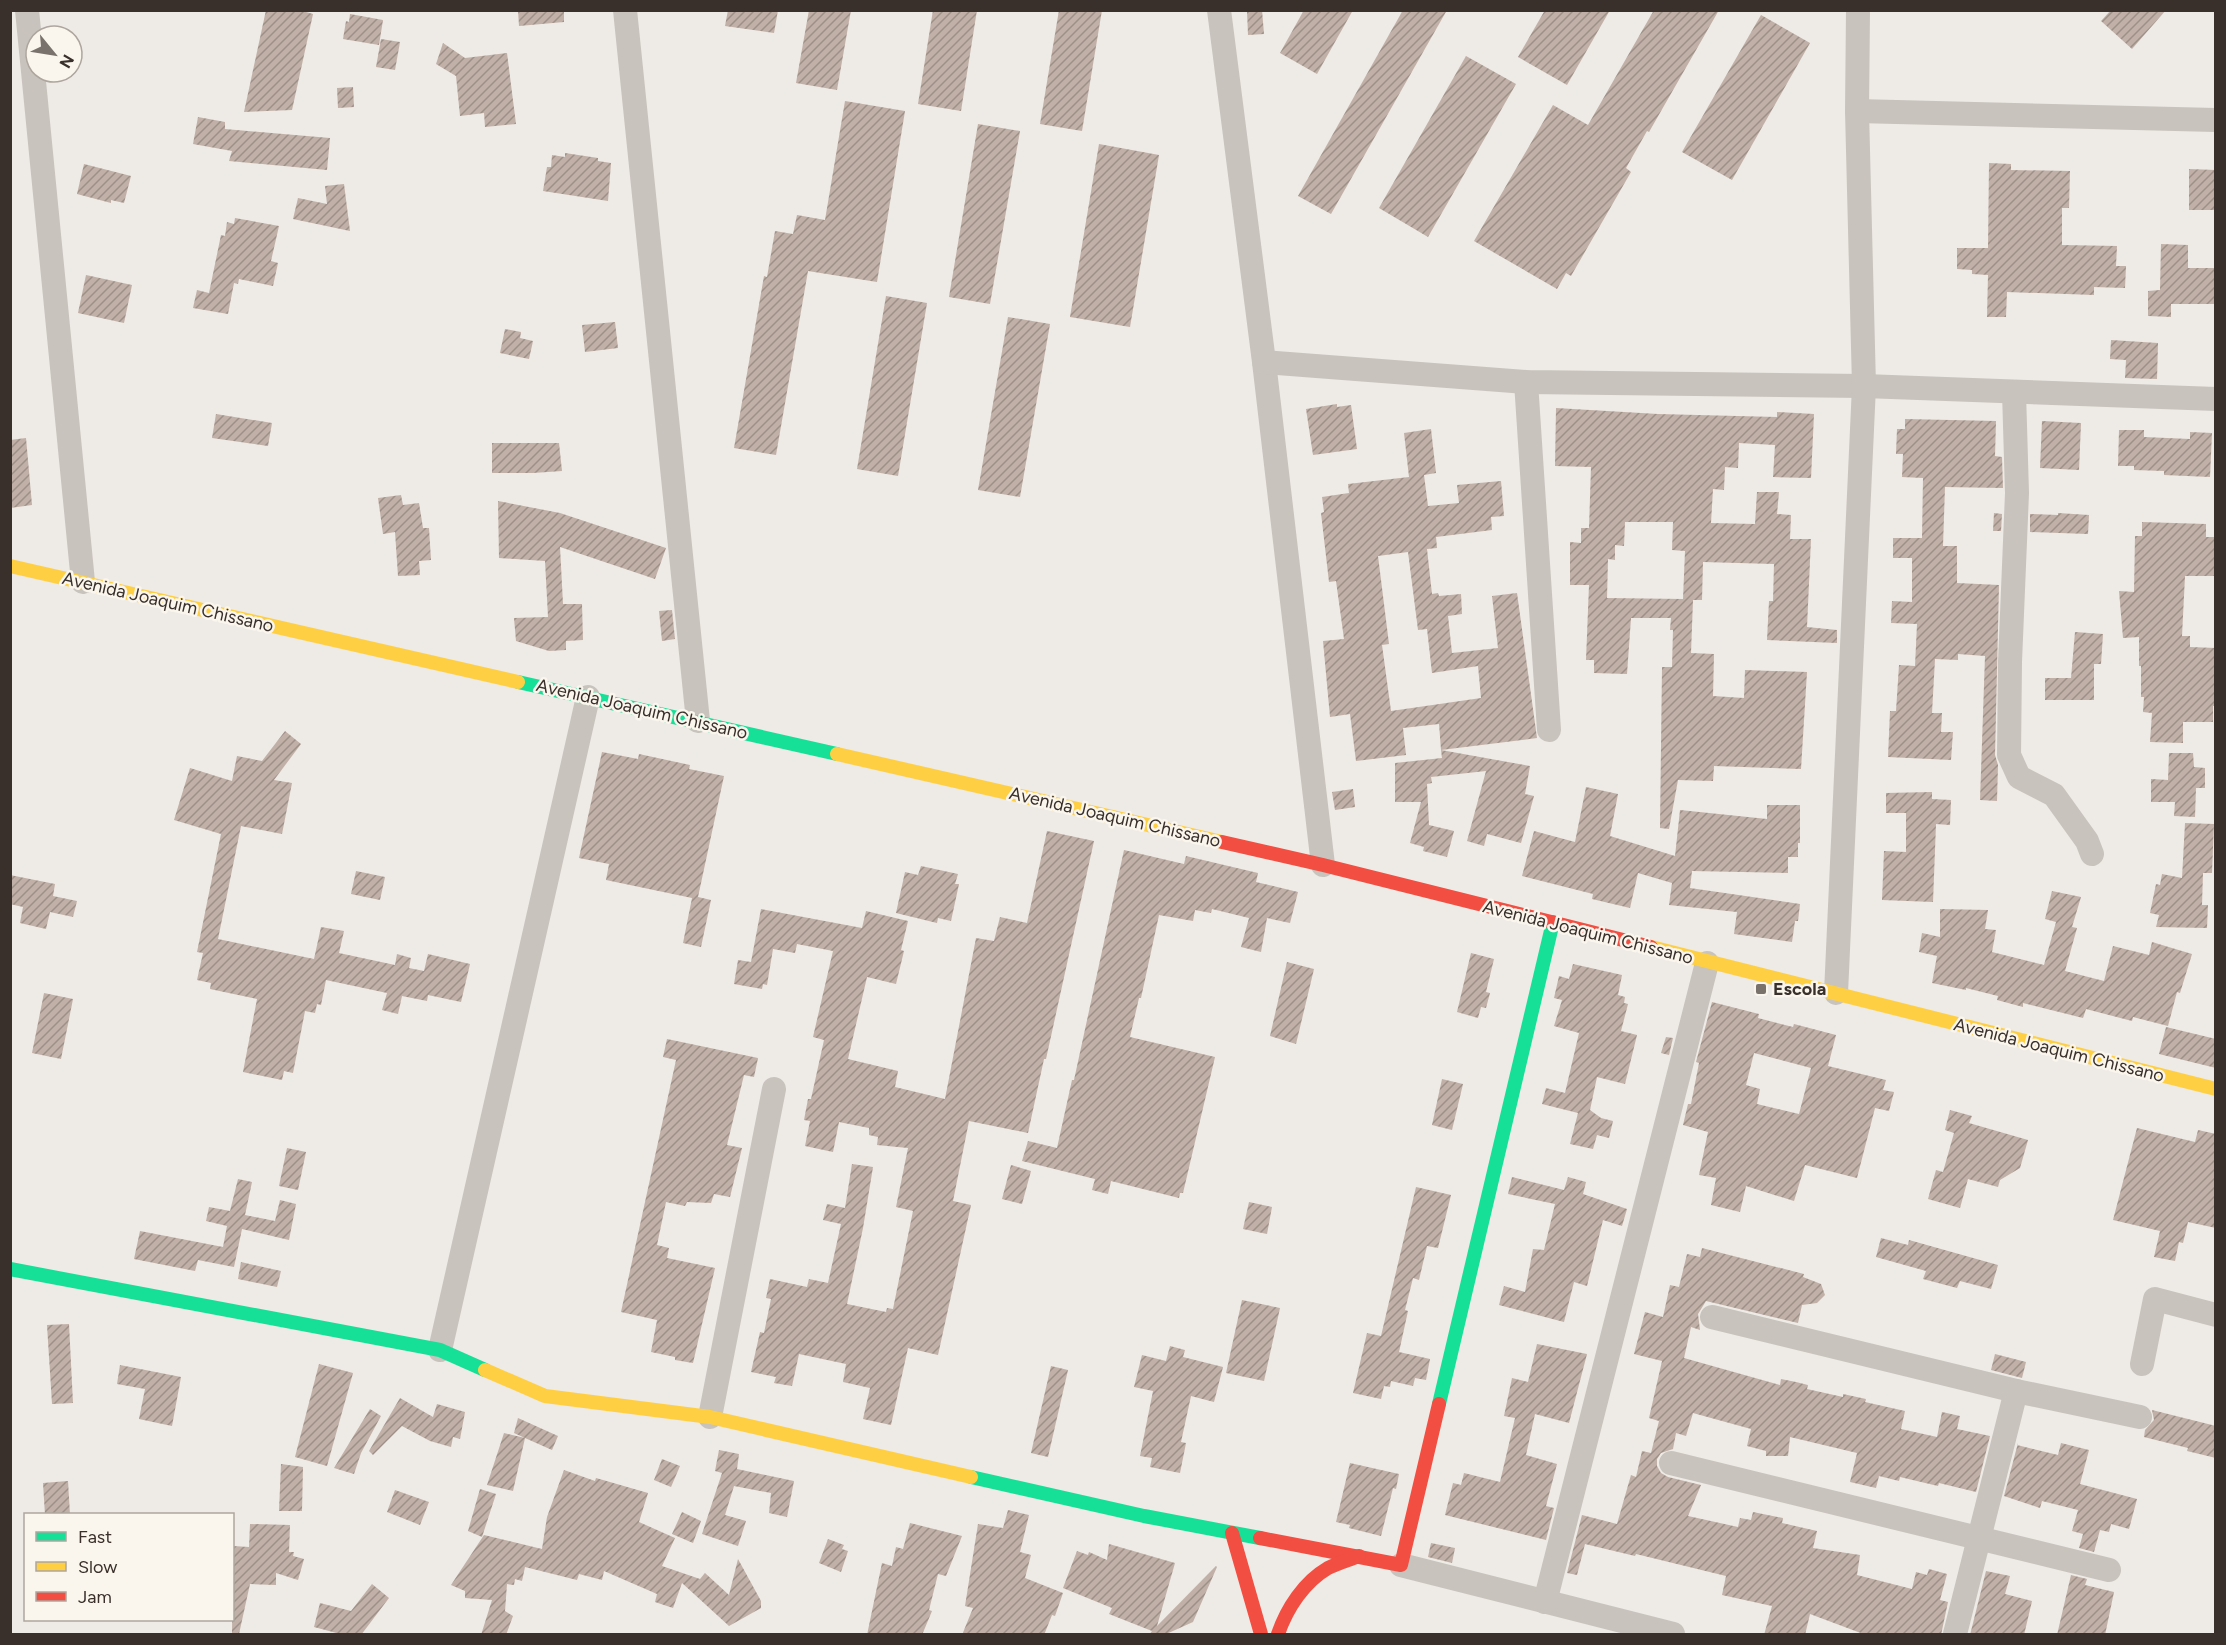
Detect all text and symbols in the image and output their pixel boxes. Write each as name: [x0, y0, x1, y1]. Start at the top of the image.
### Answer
north arrow: [24, 24, 84, 84]
text: N: [55, 51, 78, 71]
street label: Avenida Joaquim Chissano: [60, 567, 276, 637]
street label: Avenida Joaquim Chissano: [534, 674, 750, 744]
street label: Avenida Joaquim Chissano: [1007, 782, 1223, 852]
street label: Avenida Joaquim Chissano: [1480, 895, 1696, 969]
place label: Escola: [1773, 978, 1826, 1000]
marker: Escola: [1754, 982, 1768, 996]
street label: Avenida Joaquim Chissano: [1951, 1013, 2167, 1087]
legend: [24, 1513, 234, 1621]
text: Fast: [78, 1526, 112, 1548]
text: Slow: [78, 1556, 117, 1578]
text: Jam: [78, 1586, 112, 1608]

